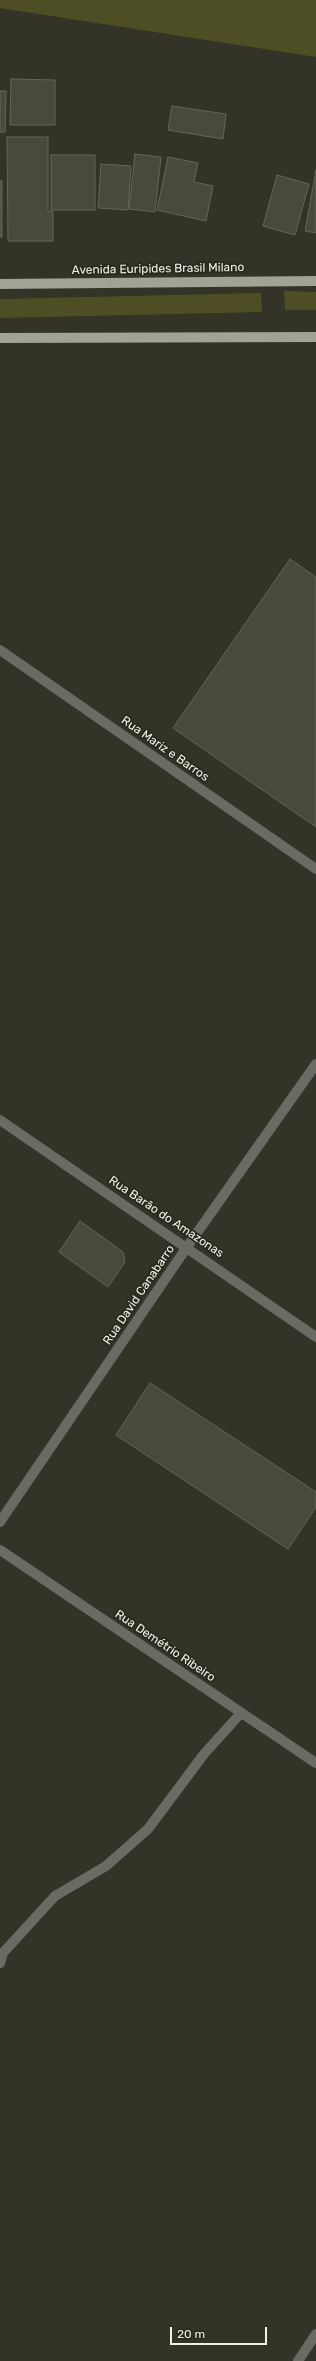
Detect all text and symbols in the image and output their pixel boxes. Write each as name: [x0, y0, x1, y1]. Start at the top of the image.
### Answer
street label: Avenida Euripides Brasil Milano: [72, 260, 244, 278]
street label: Rua Mariz e Barros: [118, 713, 212, 785]
street label: Rua Barão do Amazonas: [106, 1173, 226, 1261]
street label: Rua David Canabarro: [100, 1242, 178, 1348]
street label: Rua Demétrio Ribeiro: [112, 1607, 218, 1685]
scale bar: [172, 2319, 269, 2345]
text: 20 m: [177, 2327, 205, 2341]

